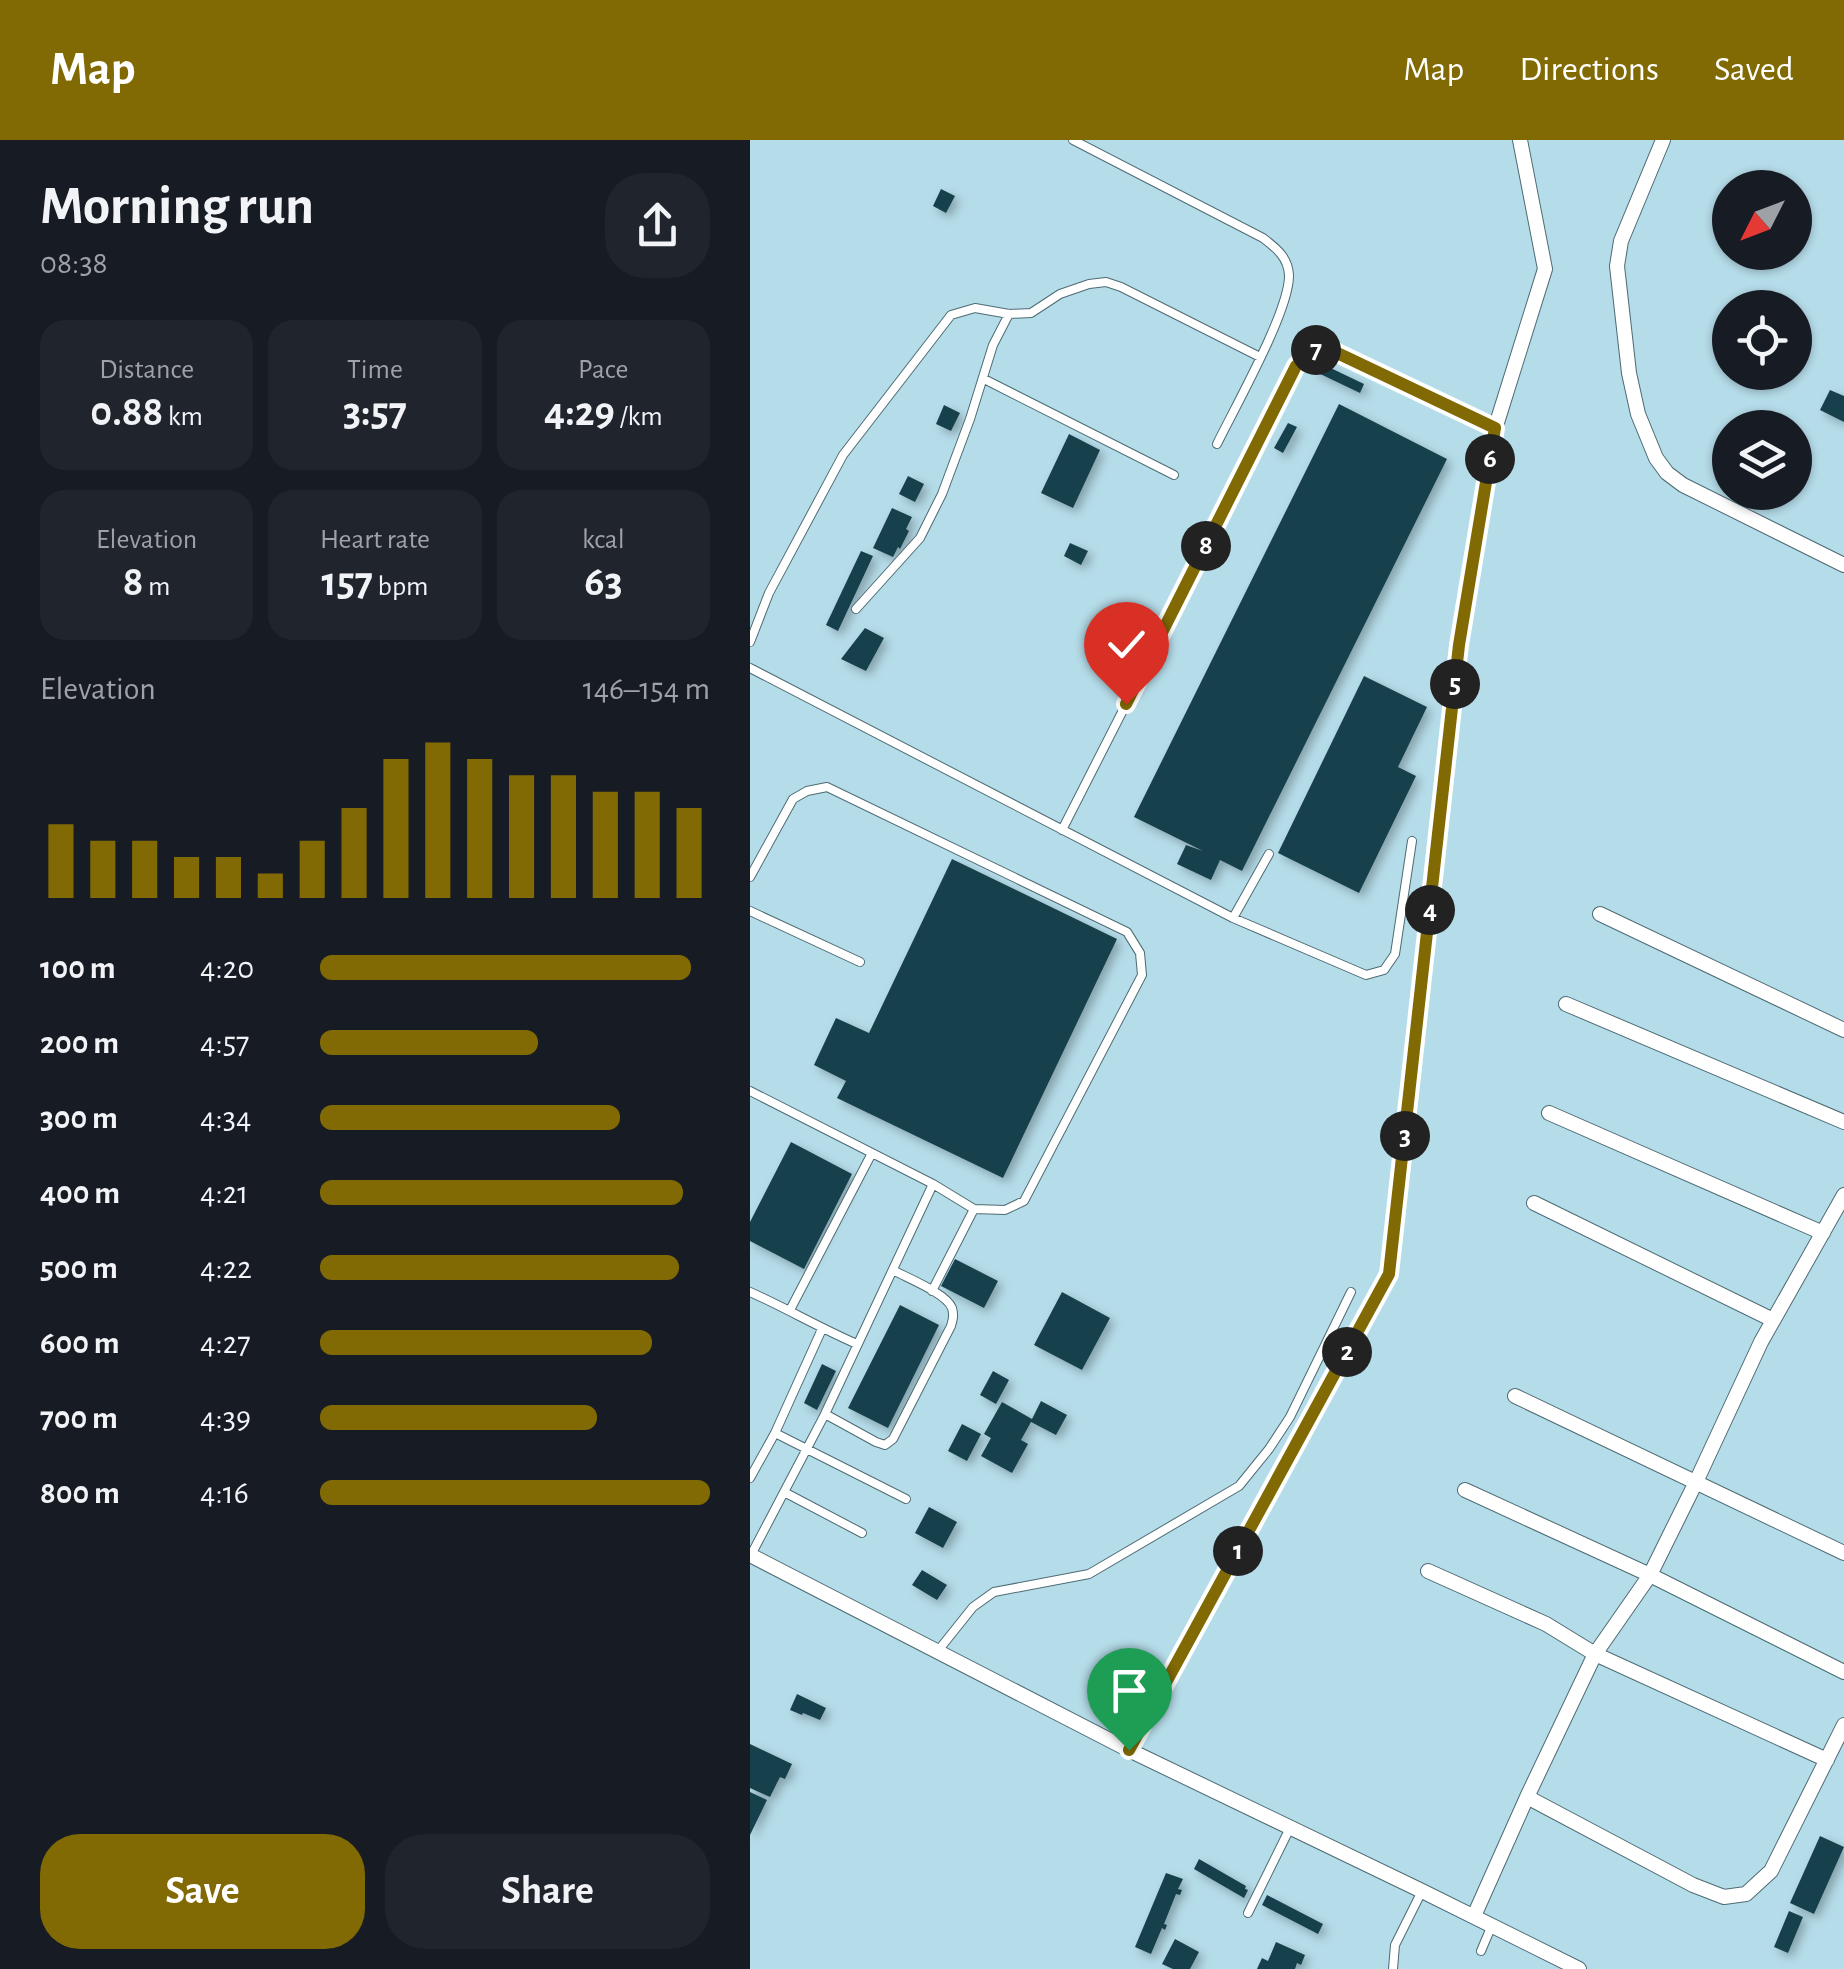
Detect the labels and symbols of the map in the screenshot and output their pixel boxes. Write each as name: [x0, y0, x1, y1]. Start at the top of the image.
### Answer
north arrow: [1712, 170, 1812, 270]
pin: 7: [1291, 325, 1341, 375]
pin: 6: [1465, 434, 1515, 484]
pin: 8: [1181, 521, 1231, 571]
pin: [1084, 602, 1169, 705]
pin: 5: [1430, 659, 1480, 709]
pin: 4: [1405, 885, 1455, 935]
pin: 3: [1380, 1111, 1430, 1161]
pin: 2: [1322, 1327, 1372, 1377]
pin: 1: [1213, 1526, 1263, 1576]
pin: [1087, 1648, 1172, 1751]

